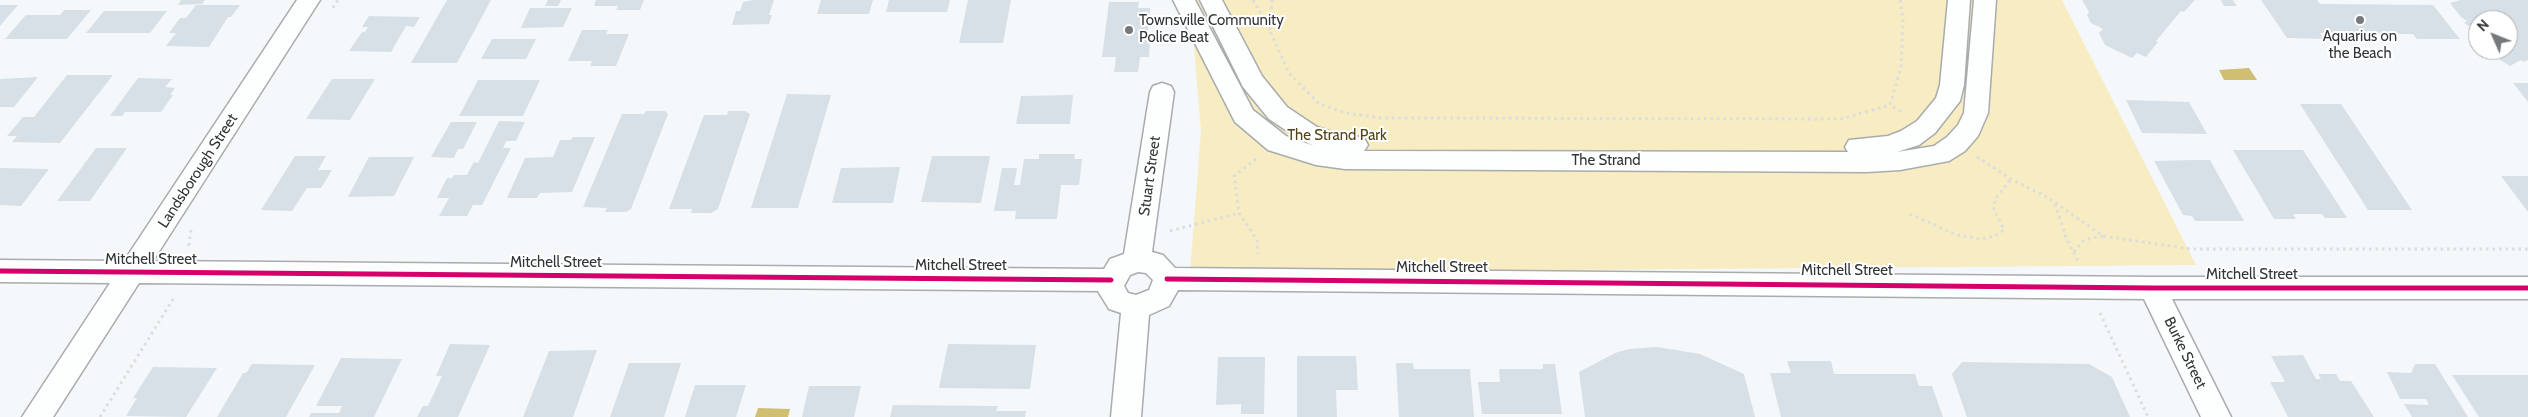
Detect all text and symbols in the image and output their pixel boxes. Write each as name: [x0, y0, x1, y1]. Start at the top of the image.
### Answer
north arrow: [2468, 10, 2518, 60]
place label: Townsville Community Police Beat: [1139, 12, 1284, 47]
marker: Aquarius on the Beach: [2354, 14, 2366, 26]
text: N: [2473, 15, 2493, 35]
marker: Townsville Community Police Beat: [1123, 24, 1135, 36]
place label: Aquarius on the Beach: [2323, 28, 2397, 63]
street label: Landsborough Street: [154, 111, 242, 231]
park label: The Strand Park: [1287, 127, 1387, 145]
street label: Stuart Street: [1135, 135, 1165, 217]
street label: The Strand: [1571, 152, 1641, 170]
street label: Mitchell Street: [105, 251, 197, 269]
street label: Mitchell Street: [510, 254, 602, 272]
street label: Mitchell Street: [915, 257, 1007, 275]
street label: Mitchell Street: [1396, 259, 1488, 277]
street label: Mitchell Street: [1801, 262, 1893, 280]
street label: Mitchell Street: [2206, 266, 2298, 284]
street label: Burke Street: [2160, 314, 2210, 392]

